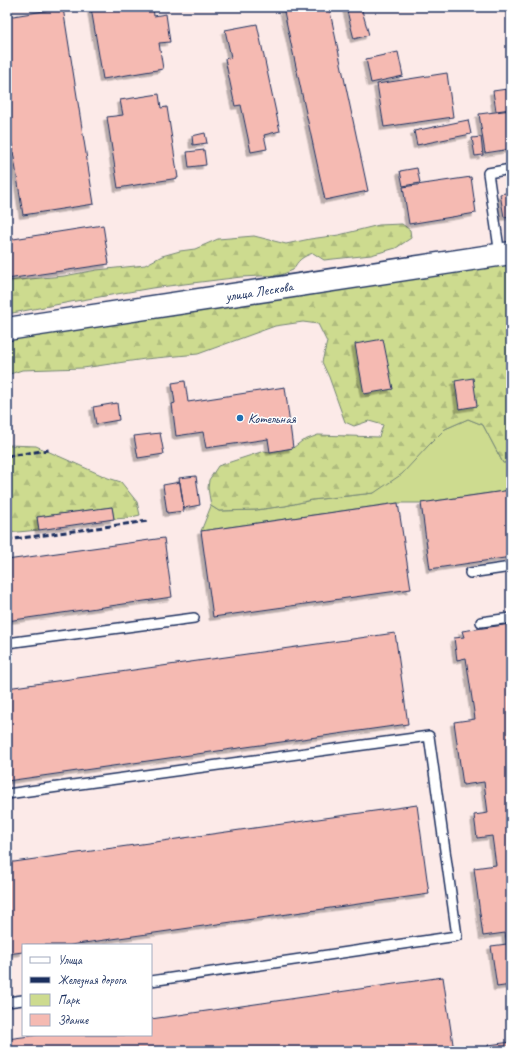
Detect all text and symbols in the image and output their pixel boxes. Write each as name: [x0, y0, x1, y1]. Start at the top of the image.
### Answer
street label: улица Лескова: [223, 278, 295, 305]
place label: Котельная: [248, 410, 297, 427]
marker: Котельная: [235, 413, 245, 423]
legend: [22, 944, 152, 1036]
text: Улица: [58, 952, 83, 968]
text: Железная дорога: [58, 972, 127, 988]
text: Парк: [58, 992, 81, 1008]
text: Здание: [58, 1012, 89, 1028]

